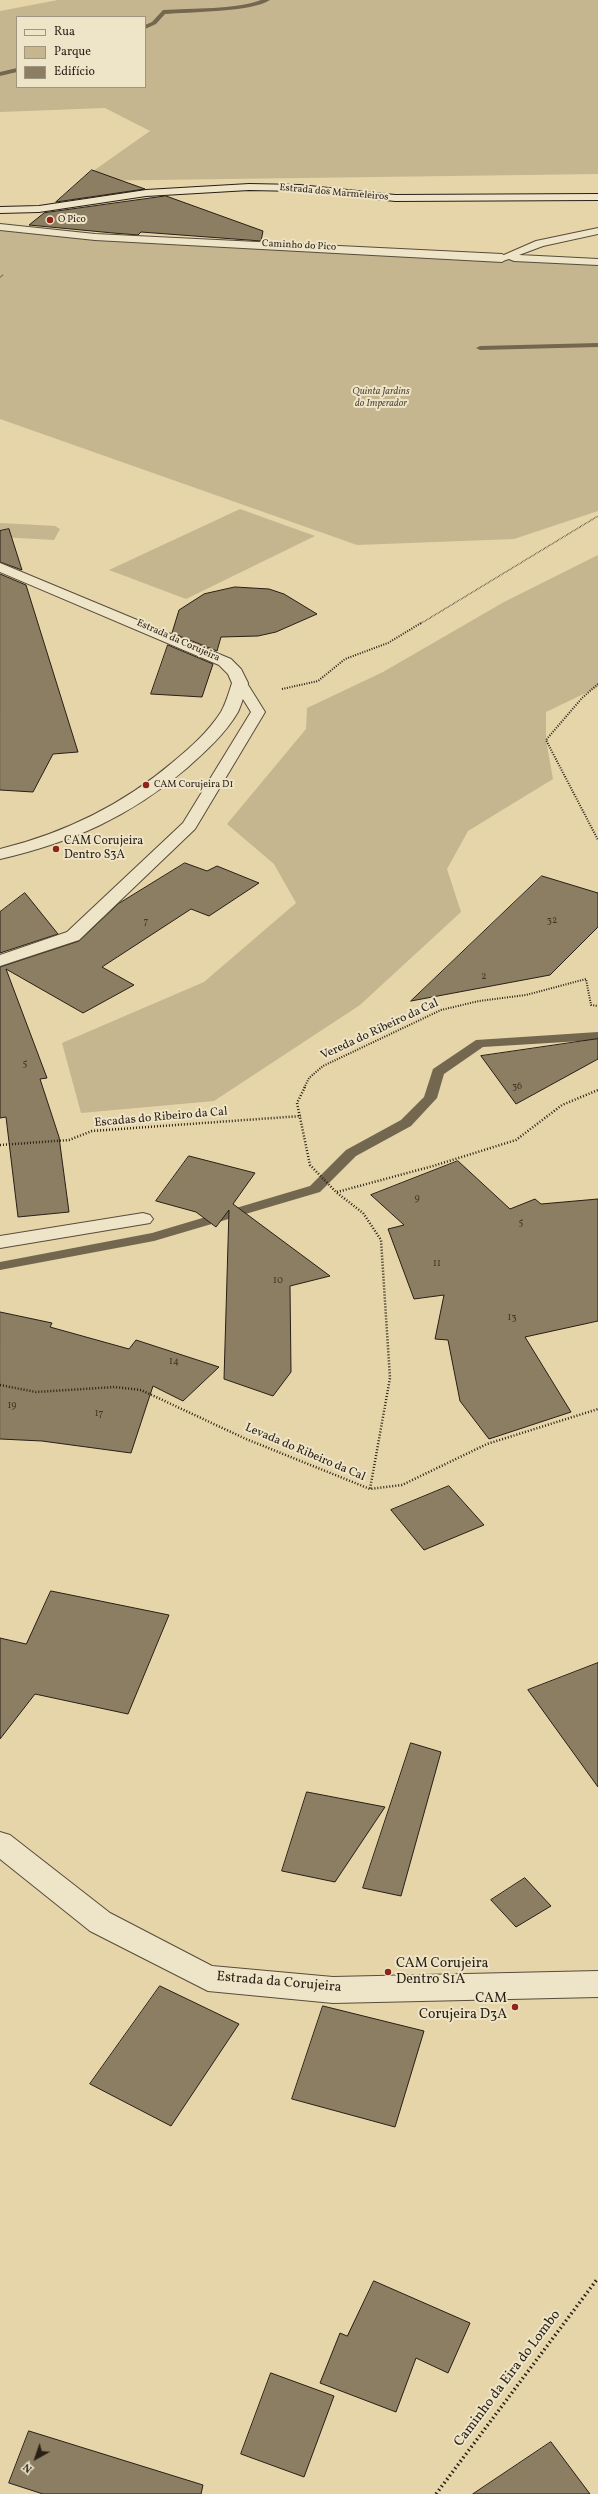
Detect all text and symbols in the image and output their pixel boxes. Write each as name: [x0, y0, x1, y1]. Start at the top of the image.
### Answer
legend: [16, 16, 146, 88]
text: Rua: [54, 24, 75, 40]
text: Parque: [54, 44, 91, 60]
text: Edifício: [54, 64, 95, 80]
street label: Estrada dos Marmeleiros: [279, 182, 389, 204]
place label: O Pico: [58, 214, 86, 226]
marker: O Pico: [45, 215, 55, 225]
street label: Caminho do Pico: [262, 238, 336, 254]
park label: Quinta Jardins do Imperador: [352, 386, 410, 410]
street label: Estrada da Corujeira: [135, 617, 221, 665]
place label: CAM Corujeira D1: [154, 779, 233, 791]
marker: CAM Corujeira D1: [141, 780, 151, 790]
place label: CAM Corujeira Dentro S3A: [64, 835, 143, 863]
marker: CAM Corujeira Dentro S3A: [51, 844, 61, 854]
house number: 32: [547, 915, 557, 927]
house number: 7: [144, 916, 148, 928]
house number: 2: [481, 971, 487, 983]
street label: Vereda do Ribeiro da Cal: [319, 996, 441, 1064]
house number: 5: [23, 1058, 27, 1070]
house number: 36: [512, 1081, 522, 1093]
street label: Escadas do Ribeiro da Cal: [94, 1105, 228, 1131]
house number: 9: [414, 1193, 420, 1205]
house number: 5: [519, 1217, 523, 1229]
house number: 11: [433, 1258, 441, 1270]
house number: 10: [273, 1275, 283, 1287]
house number: 13: [507, 1312, 517, 1324]
house number: 14: [169, 1356, 179, 1368]
house number: 19: [7, 1400, 17, 1412]
house number: 17: [95, 1408, 103, 1420]
street label: Levada do Ribeiro da Cal: [243, 1421, 367, 1485]
place label: CAM Corujeira Dentro S1A: [396, 1956, 489, 1988]
marker: CAM Corujeira Dentro S1A: [383, 1967, 393, 1977]
street label: Estrada da Corujeira: [216, 1969, 342, 1997]
place label: CAM Corujeira D3A: [419, 1991, 507, 2024]
marker: CAM Corujeira D3A: [510, 2002, 520, 2012]
street label: Caminho da Eira do Lombo: [451, 2307, 565, 2451]
north arrow: [16, 2438, 56, 2478]
text: N: [20, 2459, 36, 2476]

